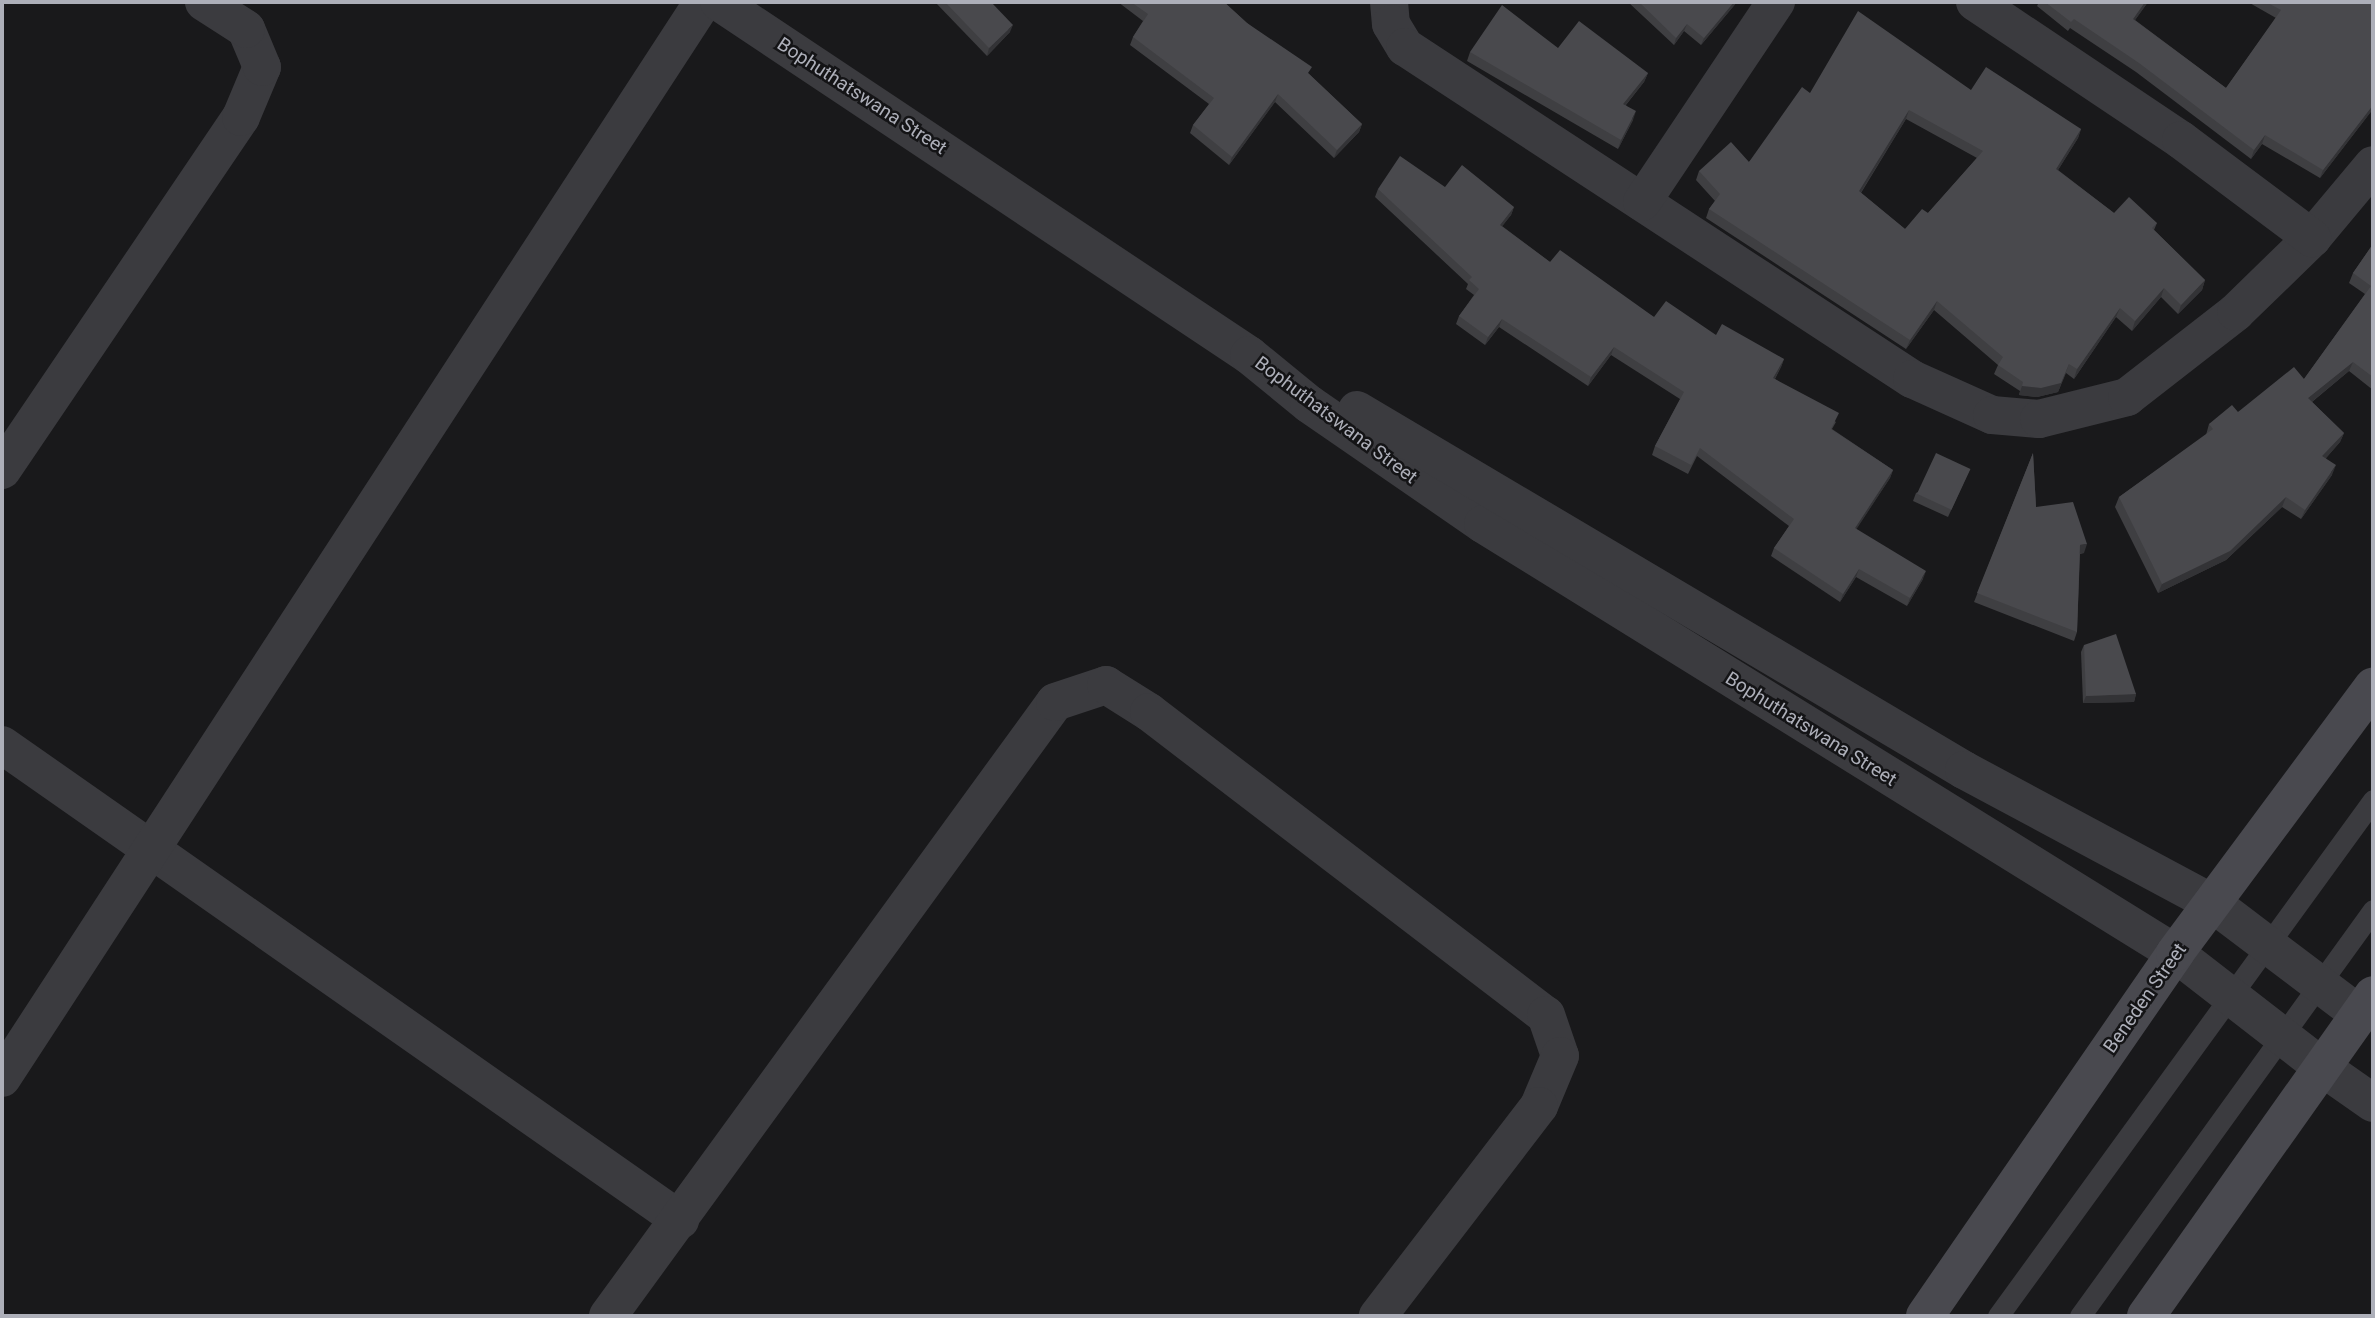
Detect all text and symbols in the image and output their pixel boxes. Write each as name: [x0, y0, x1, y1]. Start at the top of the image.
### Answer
street label: Bophuthatswana Street: [773, 33, 951, 159]
street label: Bophuthatswana Street: [1250, 351, 1422, 489]
street label: Bophuthatswana Street: [1721, 667, 1901, 791]
street label: Beneden Street: [2099, 939, 2191, 1057]

